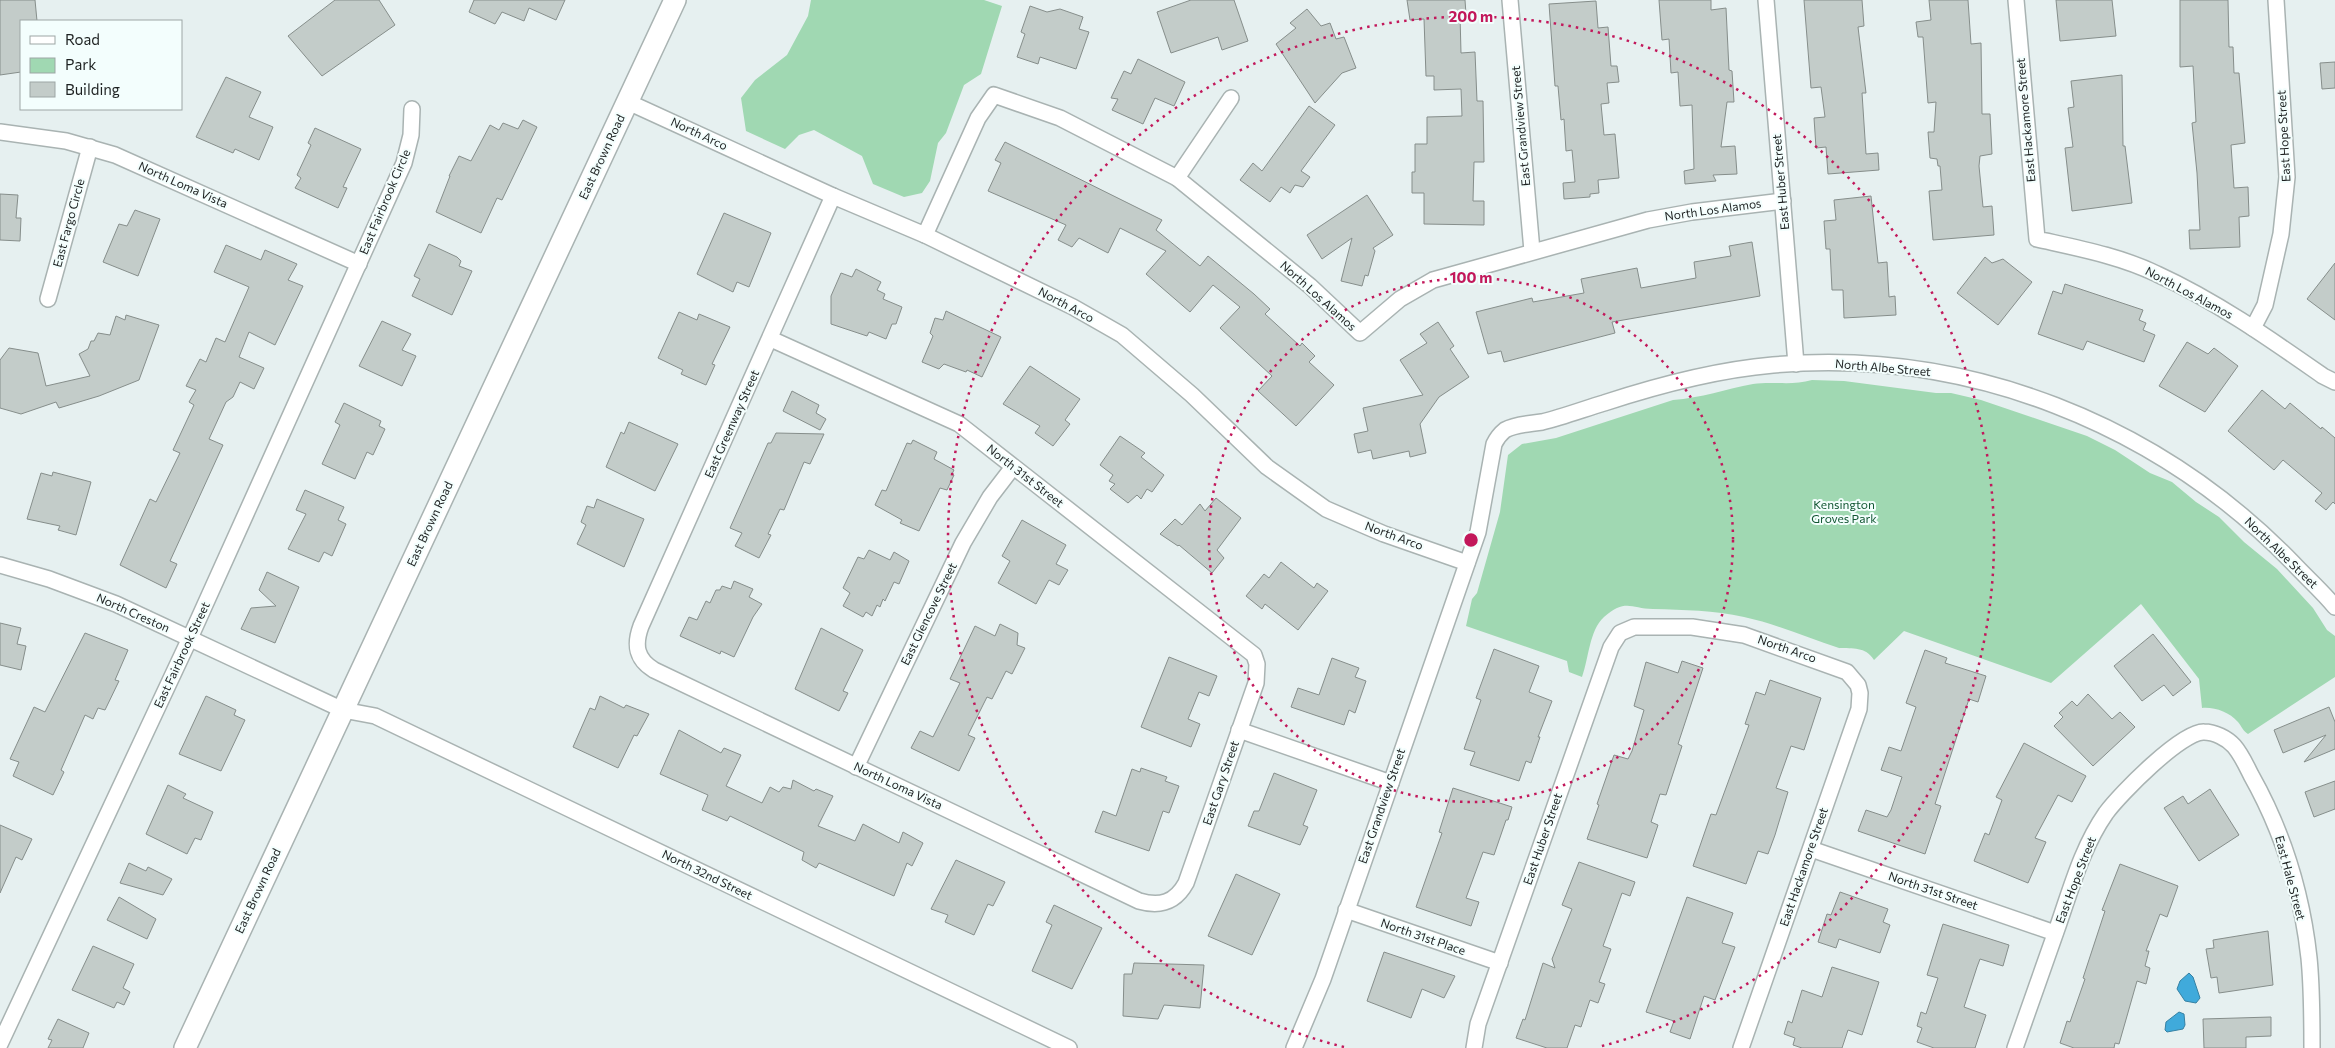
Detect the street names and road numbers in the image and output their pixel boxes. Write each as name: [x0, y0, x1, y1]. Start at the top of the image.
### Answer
street label: East Hackamore Street: [2013, 57, 2037, 183]
street label: East Grandview Street: [1508, 65, 1532, 187]
street label: East Hope Street: [2274, 90, 2292, 182]
street label: East Brown Road: [575, 112, 627, 201]
street label: North Arco: [669, 114, 730, 152]
street label: East Huber Street: [1769, 133, 1791, 231]
street label: East Fairbrook Circle: [356, 147, 413, 256]
street label: North Loma Vista: [137, 158, 230, 210]
street label: East Fargo Circle: [50, 177, 87, 268]
street label: North Los Alamos: [1664, 195, 1762, 223]
street label: North Los Alamos: [1278, 257, 1360, 333]
street label: North Los Alamos: [2143, 263, 2236, 321]
street label: North Arco: [1036, 284, 1097, 325]
street label: North Albe Street: [1835, 356, 1932, 378]
street label: East Greenway Street: [701, 367, 761, 480]
street label: North 31st Street: [984, 441, 1067, 510]
street label: East Brown Road: [403, 479, 455, 568]
street label: North Albe Street: [2242, 514, 2321, 591]
street label: North Arco: [1363, 518, 1425, 552]
street label: East Glencove Street: [897, 560, 959, 667]
street label: North Creston: [95, 590, 172, 634]
street label: East Fairbrook Street: [150, 599, 212, 710]
street label: North Arco: [1756, 631, 1818, 665]
street label: East Gary Street: [1199, 739, 1241, 827]
street label: East Grandview Street: [1355, 746, 1407, 865]
street label: North Loma Vista: [852, 758, 945, 812]
street label: East Huber Street: [1520, 791, 1564, 886]
street label: East Hackamore Street: [1776, 805, 1830, 928]
street label: East Hope Street: [2052, 834, 2098, 925]
street label: East Hale Street: [2273, 834, 2309, 922]
street label: East Brown Road: [231, 846, 283, 935]
street label: North 32nd Street: [660, 846, 755, 902]
street label: North 31st Street: [1887, 868, 1980, 912]
street label: North 31st Place: [1379, 915, 1468, 957]

